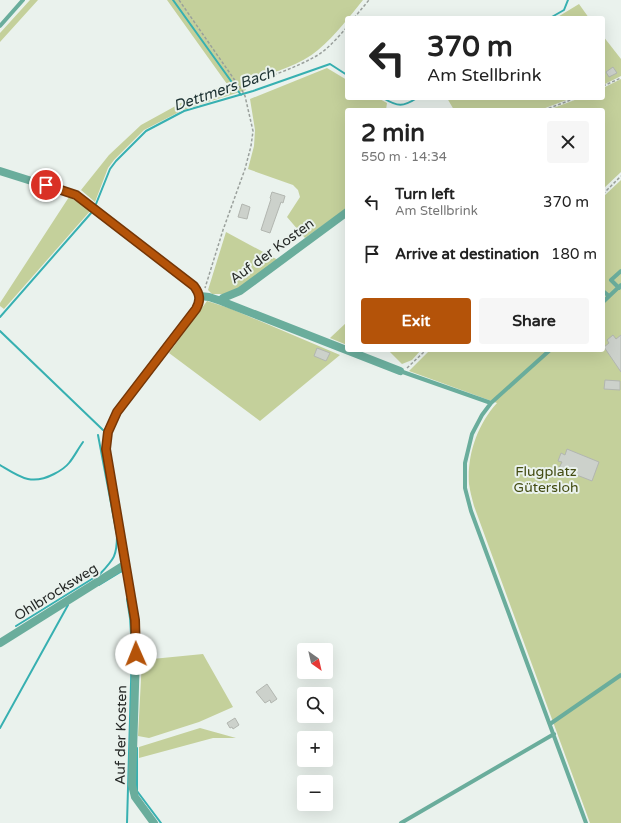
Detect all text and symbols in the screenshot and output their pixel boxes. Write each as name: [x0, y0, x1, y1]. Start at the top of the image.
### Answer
text: 370 m: [427, 30, 513, 64]
icon: left: [361, 32, 413, 84]
water label: Dettmers Bach: [171, 63, 278, 115]
text: Am Stellbrink: [427, 64, 542, 86]
text: 2 min: [361, 119, 425, 148]
button: close: [547, 121, 589, 163]
text: 550 m · 14:34: [361, 149, 447, 165]
pin: [29, 168, 63, 202]
icon: arrive: [35, 174, 57, 196]
text: Turn left: [395, 185, 455, 203]
icon: left: [361, 191, 383, 213]
text: 370 m: [543, 193, 589, 211]
text: Am Stellbrink: [395, 203, 478, 219]
street label: Auf der Kosten: [227, 215, 317, 287]
icon: arrive: [361, 243, 383, 265]
text: Arrive at destination: [395, 245, 539, 263]
text: 180 m: [551, 245, 597, 263]
button: Exit: [361, 298, 471, 344]
button: Share: [479, 298, 589, 344]
park label: Flugplatz Gütersloh: [514, 463, 578, 496]
street label: Ohlbrocksweg: [11, 560, 101, 624]
position arrow: [115, 633, 157, 675]
north arrow: [297, 643, 333, 679]
map controls: [297, 643, 333, 811]
street label: Auf der Kosten: [112, 685, 130, 785]
button: search: [297, 687, 333, 723]
button: +: [297, 731, 333, 767]
button: −: [297, 775, 333, 811]

